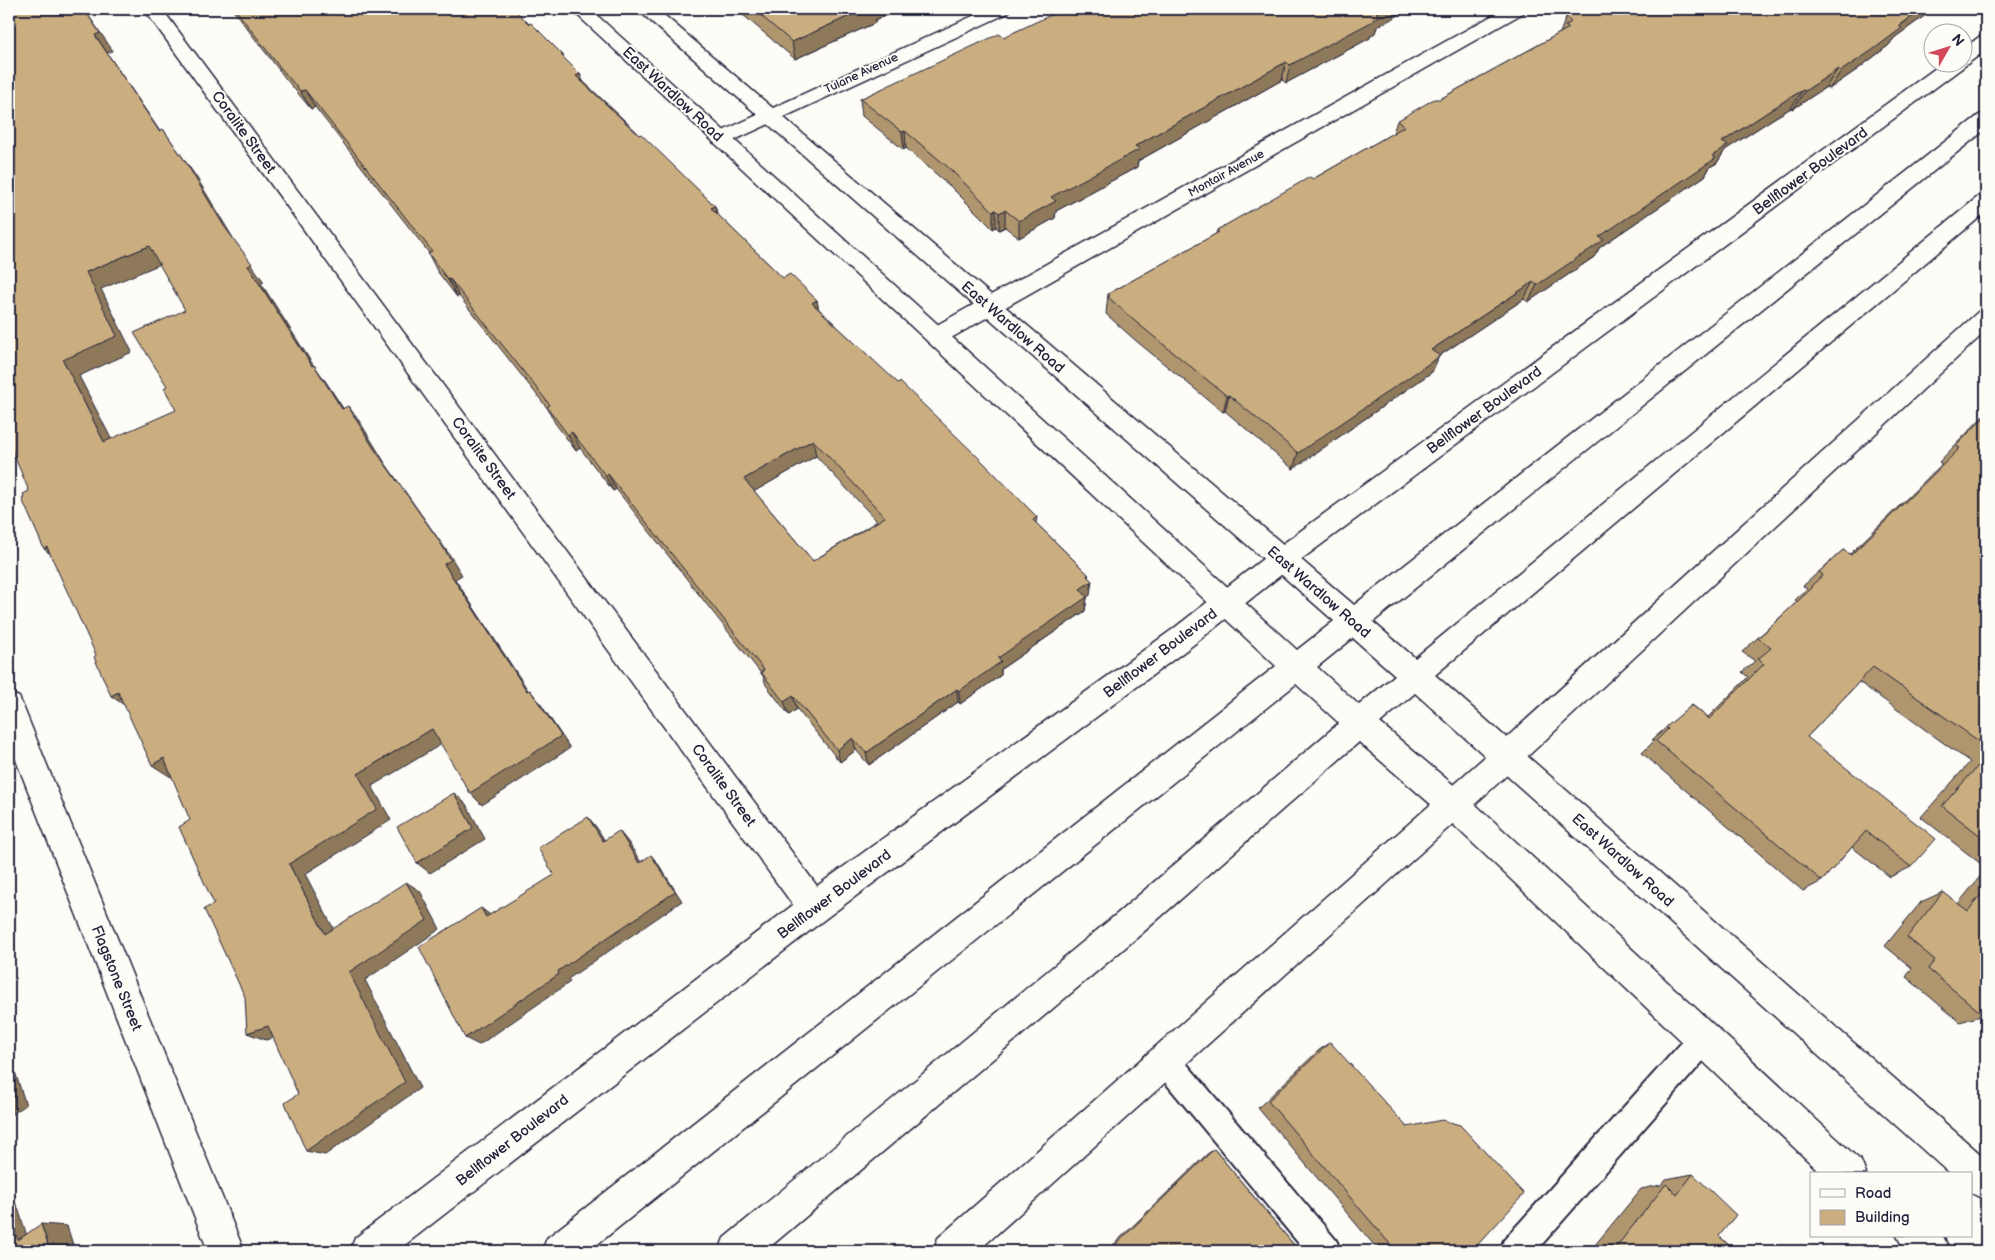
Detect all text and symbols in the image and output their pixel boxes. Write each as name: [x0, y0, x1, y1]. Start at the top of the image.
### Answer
north arrow: [1922, 22, 1972, 72]
text: N: [1948, 31, 1968, 50]
street label: East Wardlow Road: [618, 43, 727, 146]
street label: Tulane Avenue: [822, 50, 901, 97]
street label: Coralite Street: [207, 87, 280, 178]
street label: Bellflower Boulevard: [1749, 123, 1872, 220]
street label: Montair Avenue: [1186, 146, 1267, 201]
street label: East Wardlow Road: [957, 277, 1068, 377]
street label: Bellflower Boulevard: [1423, 362, 1546, 459]
street label: Coralite Street: [447, 413, 520, 504]
street label: East Wardlow Road: [1263, 542, 1374, 642]
street label: Bellflower Boulevard: [1099, 604, 1221, 703]
street label: Coralite Street: [687, 740, 760, 831]
street label: East Wardlow Road: [1568, 810, 1678, 911]
street label: Bellflower Boulevard: [773, 845, 895, 944]
street label: Flagstone Street: [87, 923, 146, 1034]
street label: Bellflower Boulevard: [452, 1090, 573, 1190]
legend: [1810, 1172, 1972, 1238]
text: Road: [1855, 1184, 1891, 1203]
text: Building: [1855, 1208, 1910, 1227]

